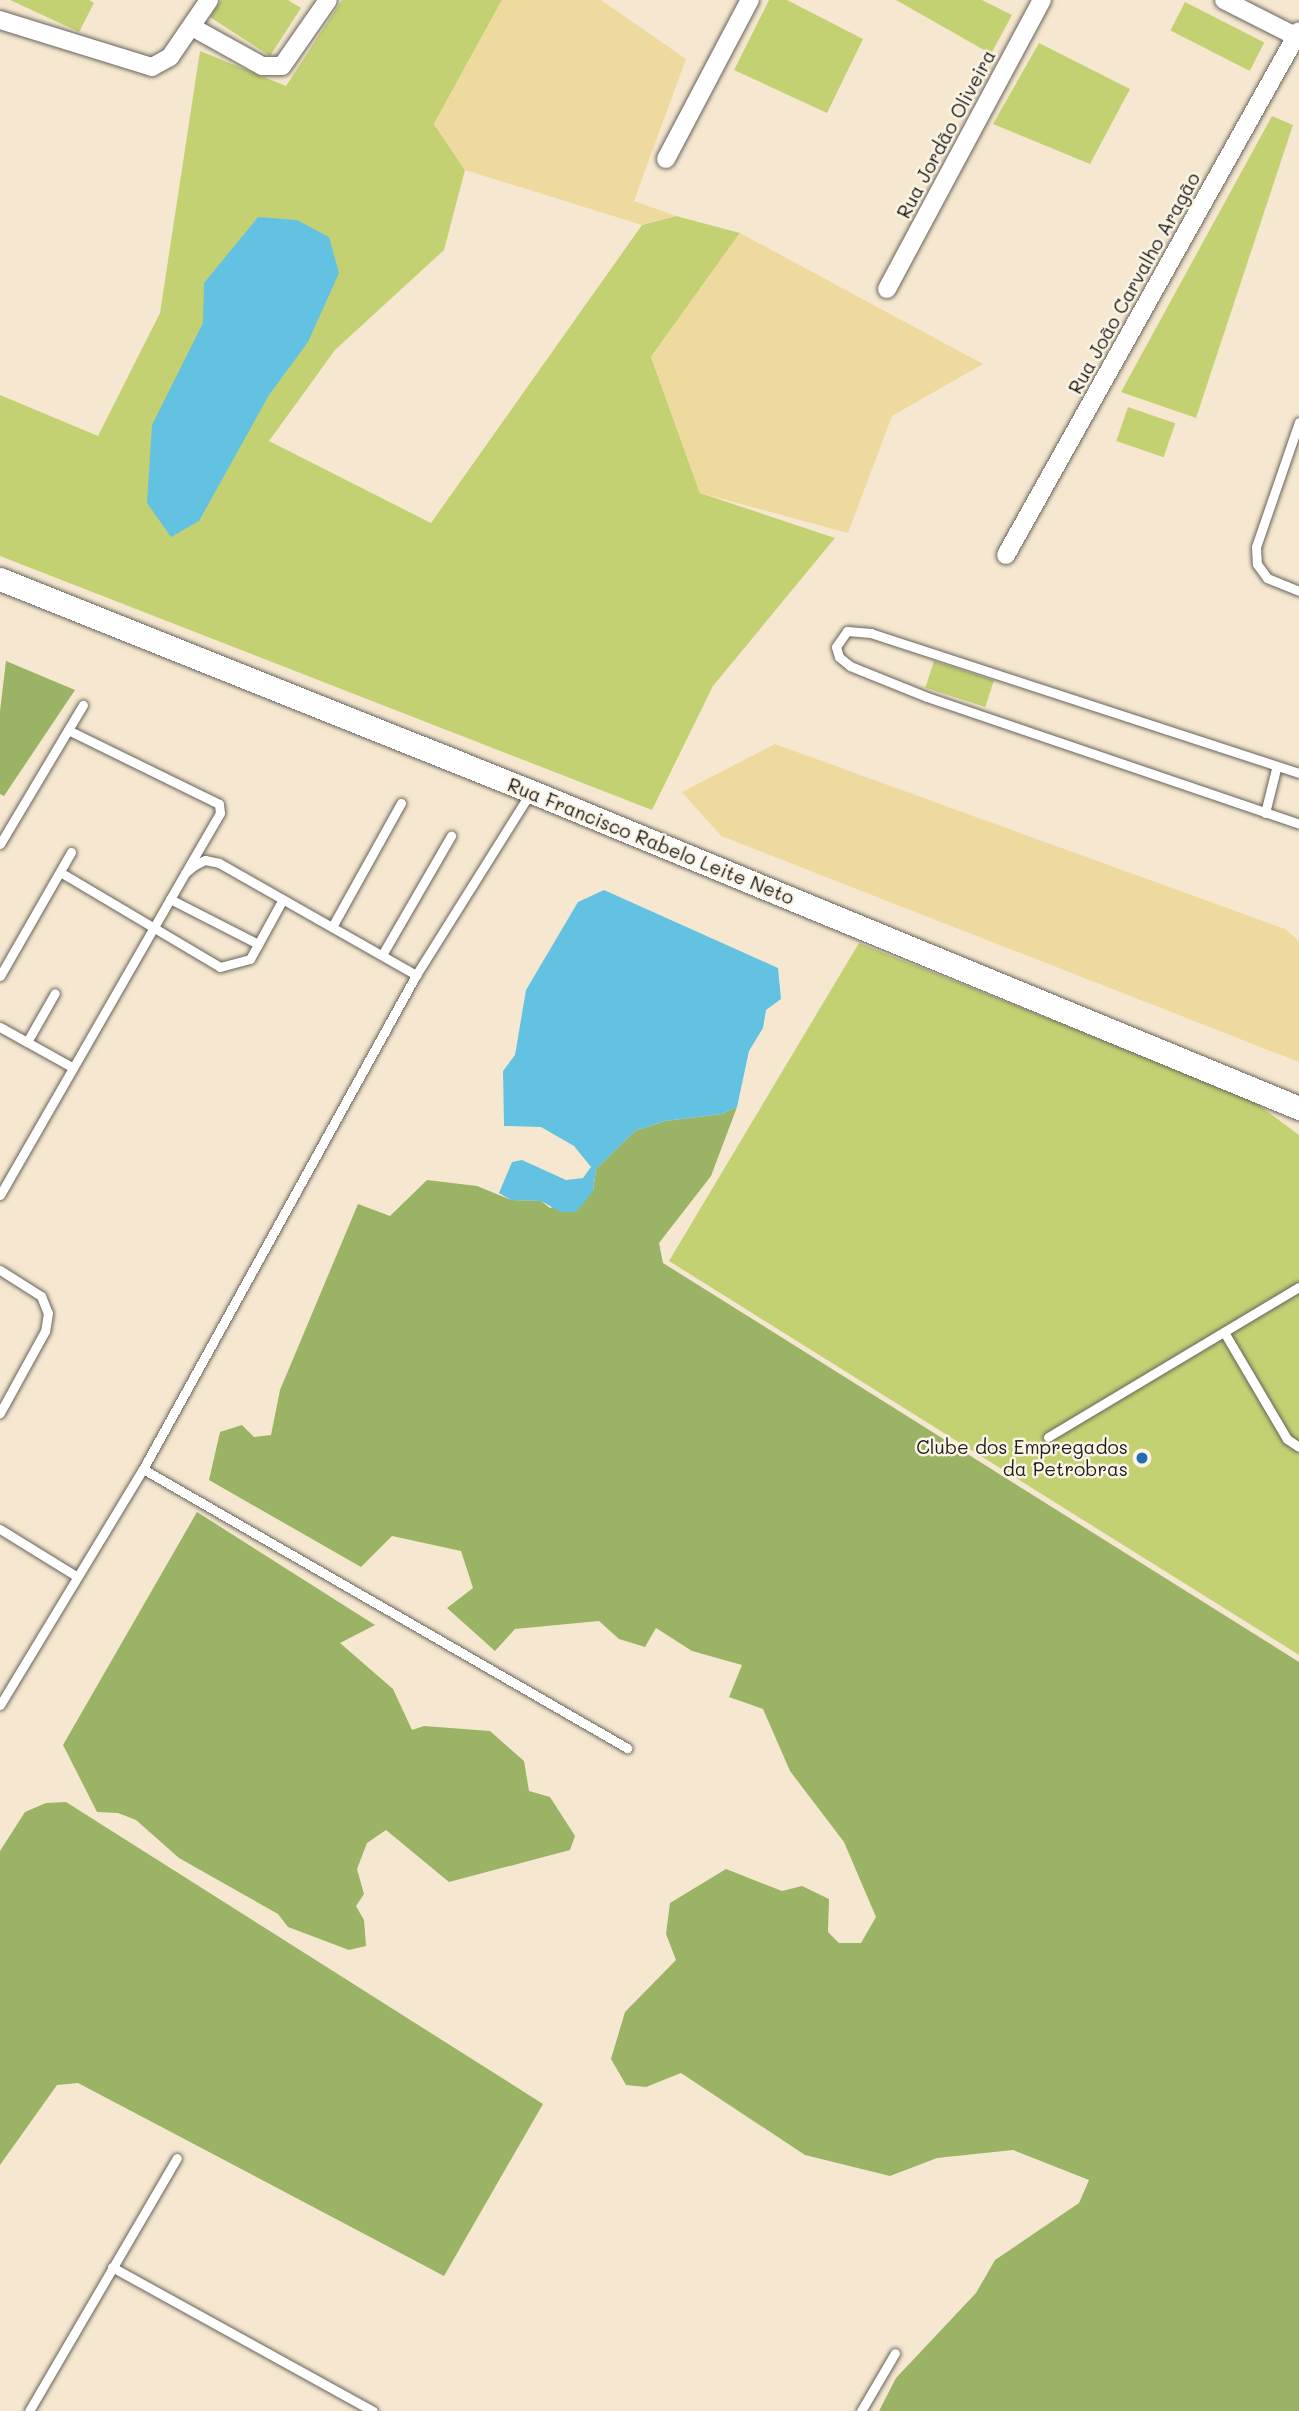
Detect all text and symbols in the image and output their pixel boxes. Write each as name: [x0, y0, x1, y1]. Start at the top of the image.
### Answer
street label: Rua Jordão Oliveira: [892, 46, 1000, 222]
street label: Rua João Carvalho Aragão: [1064, 168, 1204, 398]
street label: Rua Francisco Rabelo Leite Neto: [504, 773, 798, 909]
place label: Clube dos Empregados da Petrobras: [916, 1436, 1128, 1480]
marker: Clube dos Empregados da Petrobras: [1134, 1450, 1150, 1466]

